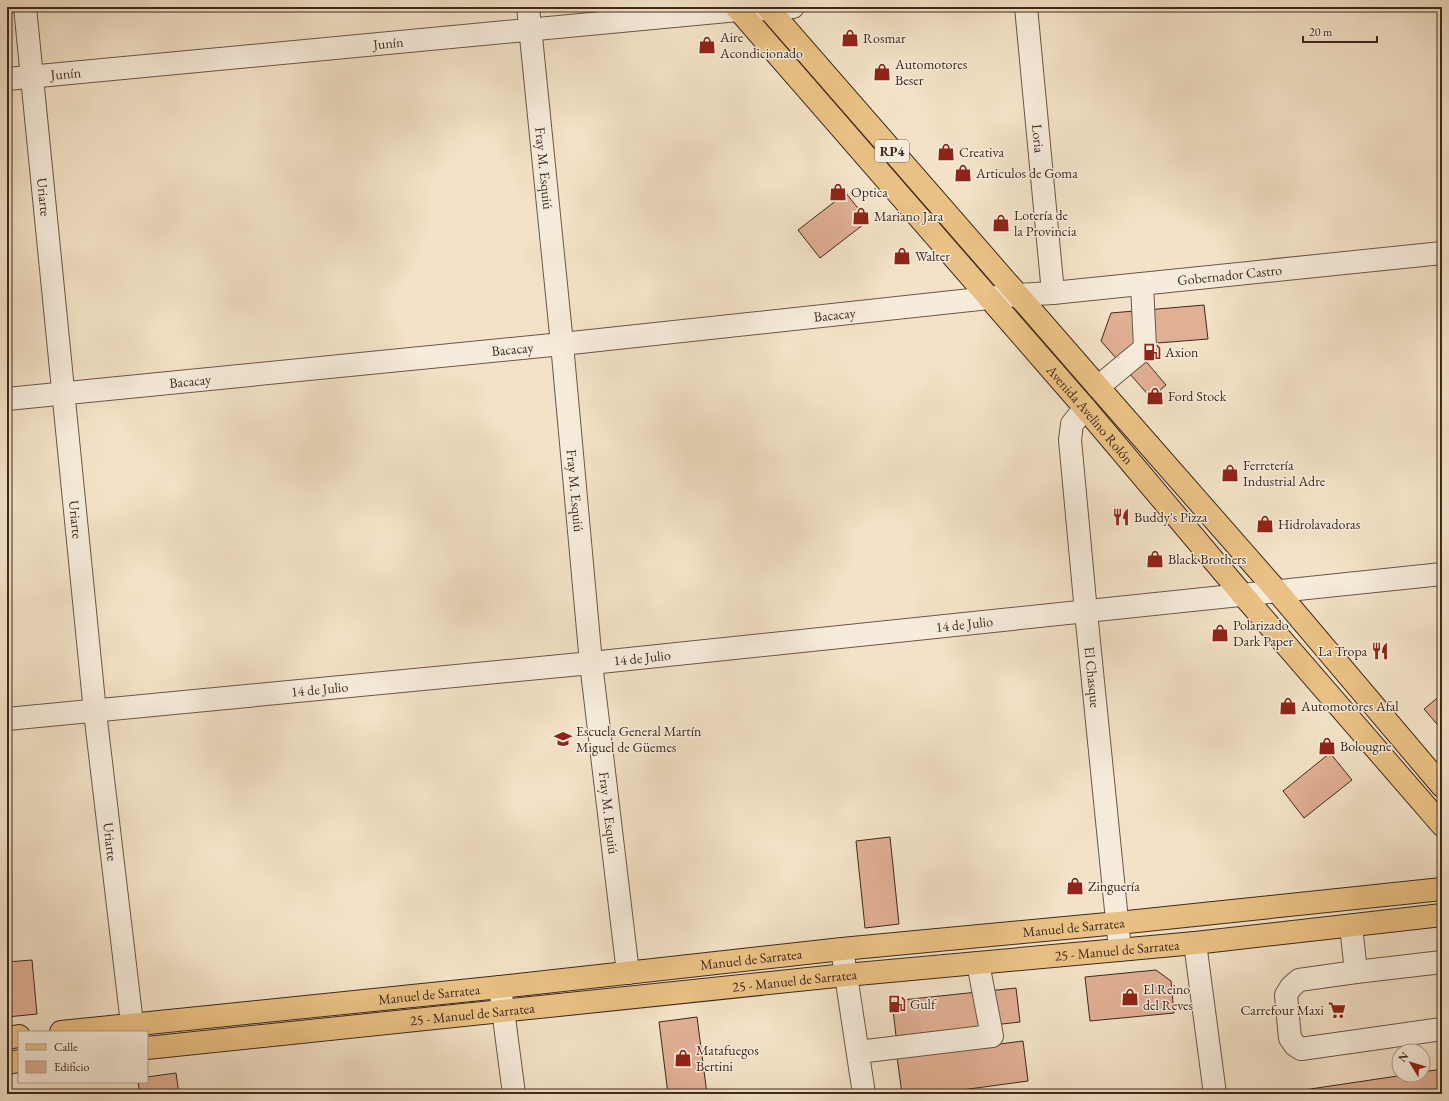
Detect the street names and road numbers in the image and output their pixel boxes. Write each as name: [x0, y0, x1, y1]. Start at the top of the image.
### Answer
street label: Junín: [371, 33, 405, 53]
street label: Junín: [49, 63, 82, 84]
street label: Loria: [1028, 123, 1049, 154]
street label: Fray M. Esquiú: [531, 126, 557, 211]
road number: RP4: [875, 140, 909, 162]
street label: Uriarte: [33, 177, 55, 218]
street label: Gobernador Castro: [1176, 260, 1283, 289]
street label: Bacacay: [813, 303, 857, 326]
street label: Bacacay: [491, 338, 535, 360]
street label: Avenida Avelino Rolón: [1042, 361, 1138, 468]
street label: Bacacay: [168, 370, 213, 392]
street label: Fray M. Esquiú: [563, 449, 588, 533]
street label: Uriarte: [65, 499, 87, 540]
street label: 14 de Julio: [935, 612, 994, 636]
street label: 14 de Julio: [612, 646, 672, 670]
street label: El Chasque: [1081, 646, 1105, 709]
street label: 14 de Julio: [290, 677, 349, 701]
street label: Fray M. Esquiú: [595, 771, 623, 856]
street label: Uriarte: [99, 821, 122, 862]
street label: Manuel de Sarratea: [1022, 913, 1126, 941]
street label: 25 - Manuel de Sarratea: [1054, 935, 1181, 965]
street label: Manuel de Sarratea: [699, 944, 803, 974]
street label: 25 - Manuel de Sarratea: [731, 965, 858, 996]
street label: Manuel de Sarratea: [377, 980, 481, 1008]
street label: 25 - Manuel de Sarratea: [409, 999, 536, 1029]

